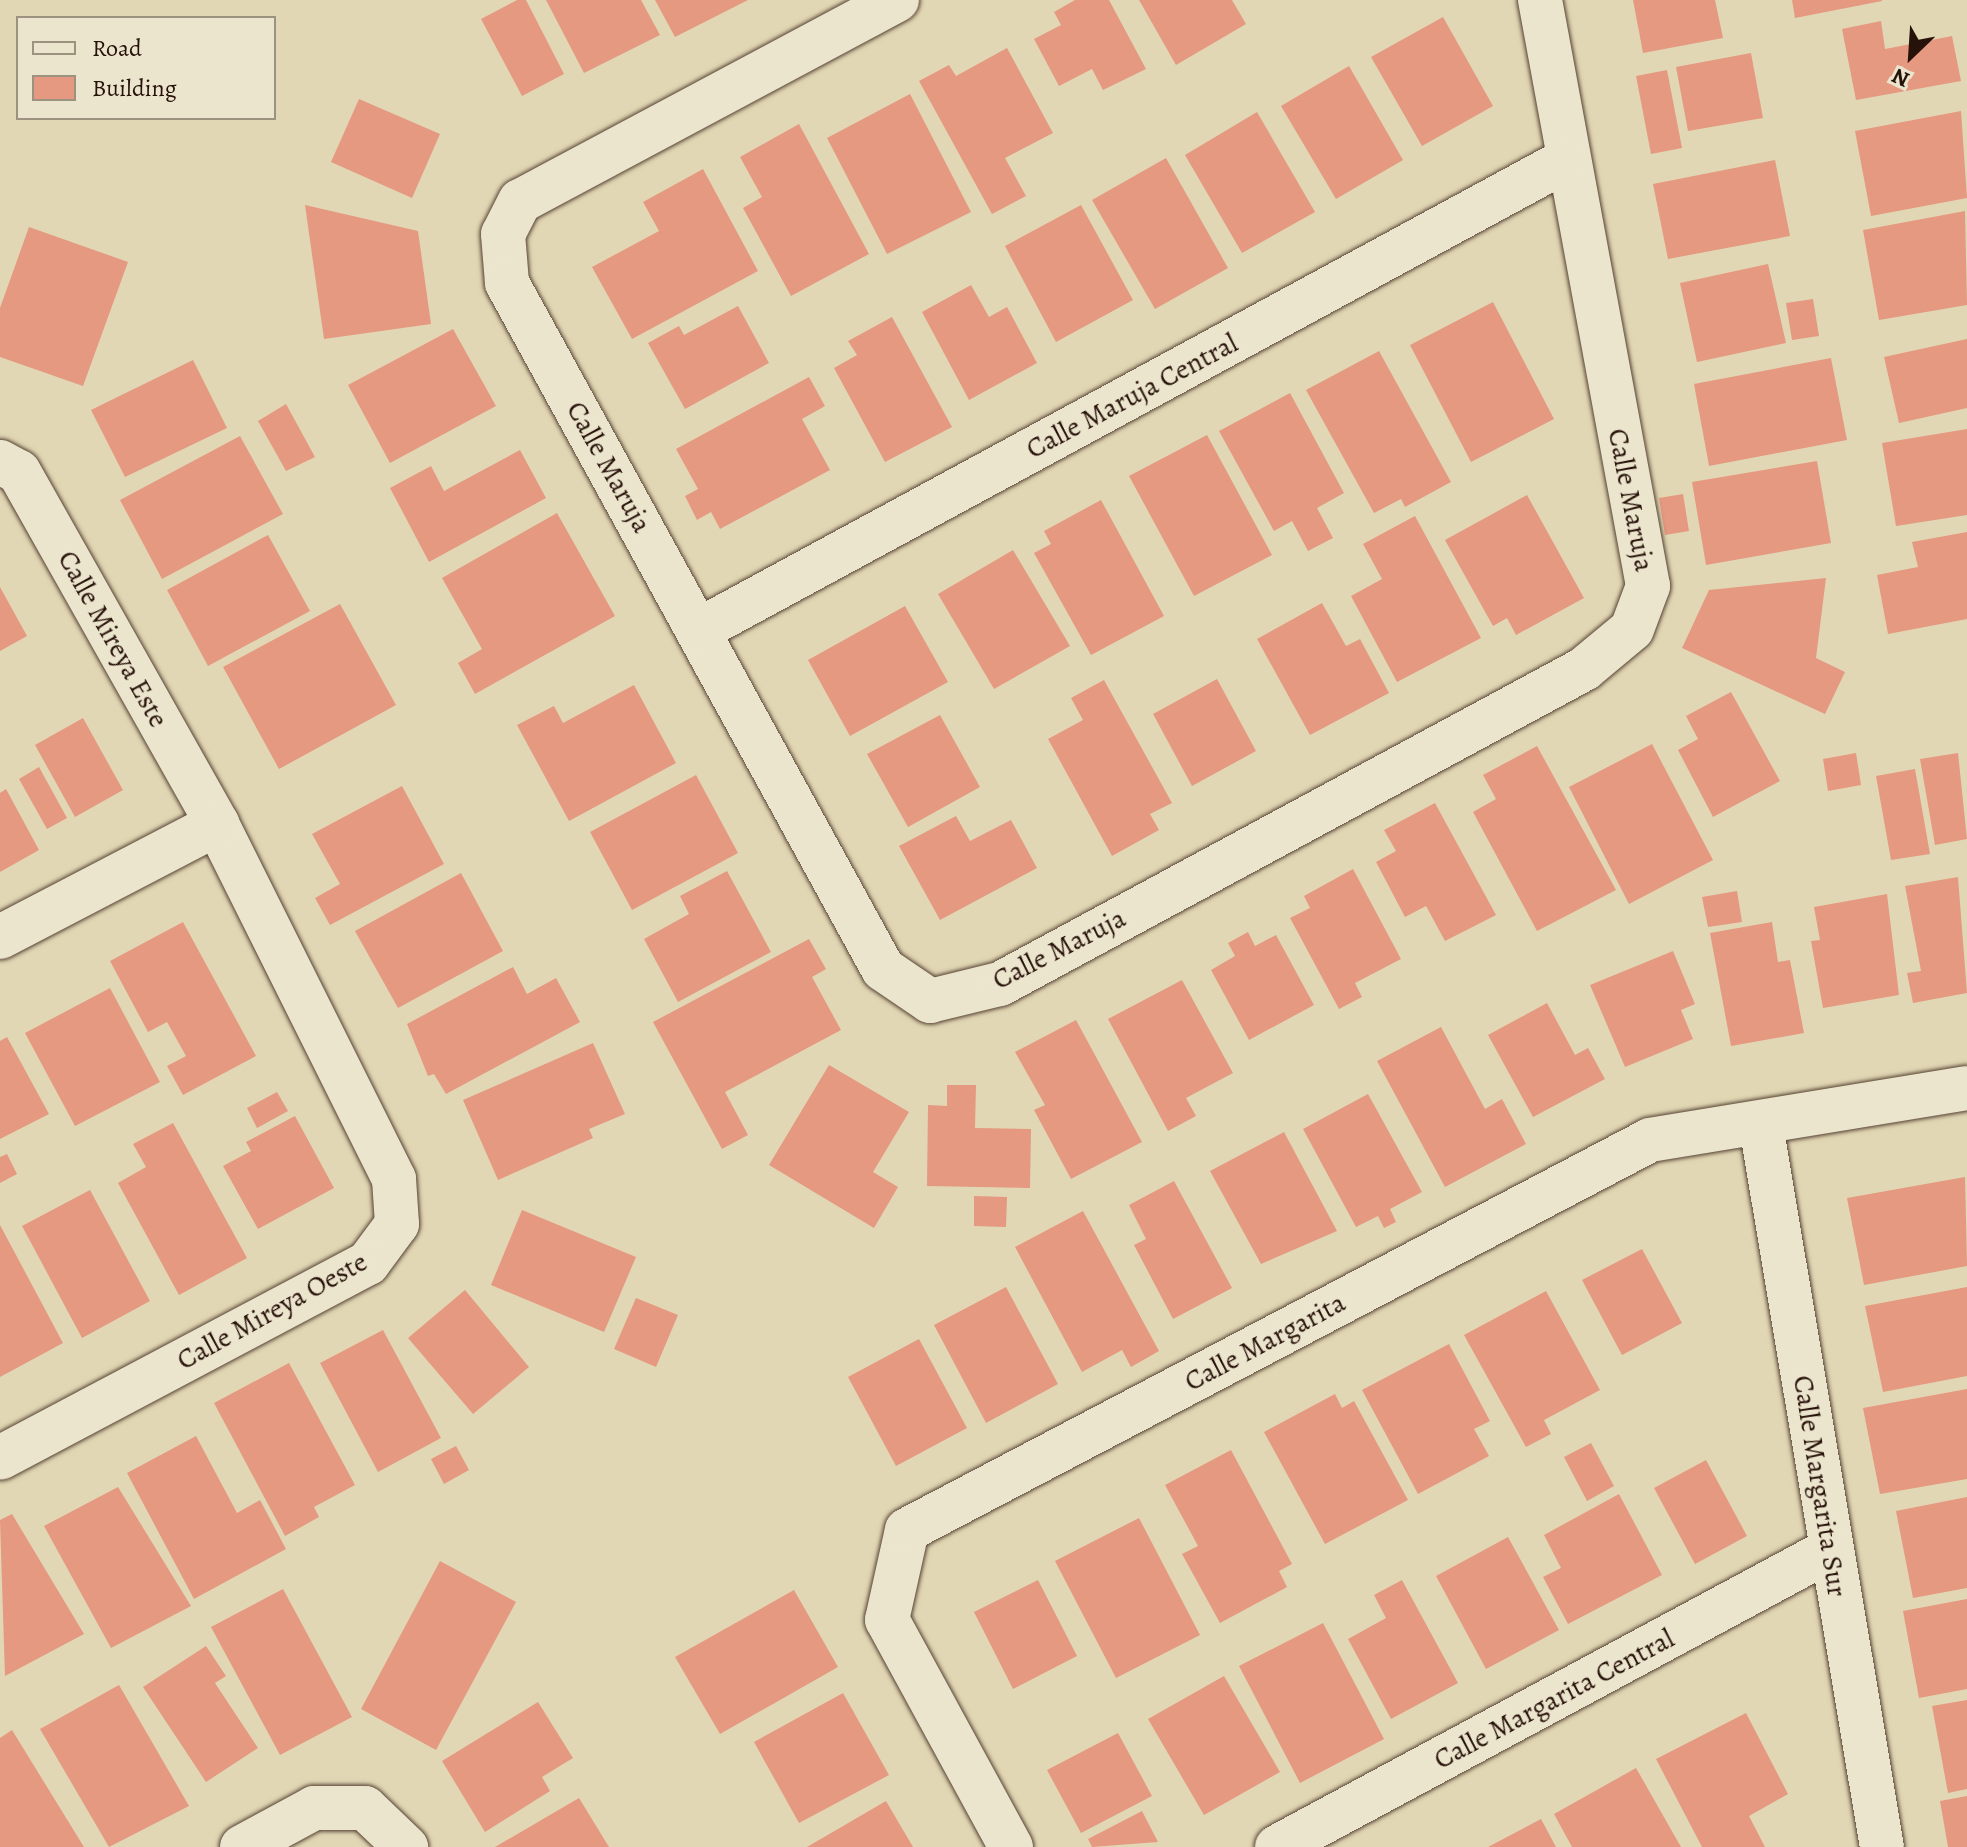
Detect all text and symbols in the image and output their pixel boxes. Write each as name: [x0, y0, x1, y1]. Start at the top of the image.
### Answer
legend: [16, 16, 276, 120]
north arrow: [1871, 16, 1951, 96]
text: Road: [92, 32, 142, 64]
text: N: [1887, 61, 1914, 95]
text: Building: [92, 72, 177, 104]
street label: Calle Maruja Central: [1021, 326, 1243, 466]
street label: Calle Maruja: [559, 396, 659, 538]
street label: Calle Maruja: [1601, 426, 1661, 574]
street label: Calle Mireya Este: [51, 545, 175, 733]
street label: Calle Maruja: [987, 901, 1131, 997]
street label: Calle Mireya Oeste: [171, 1245, 373, 1377]
street label: Calle Margarita: [1179, 1286, 1351, 1398]
street label: Calle Margarita Sur: [1786, 1373, 1854, 1599]
street label: Calle Margarita Central: [1428, 1621, 1680, 1777]

